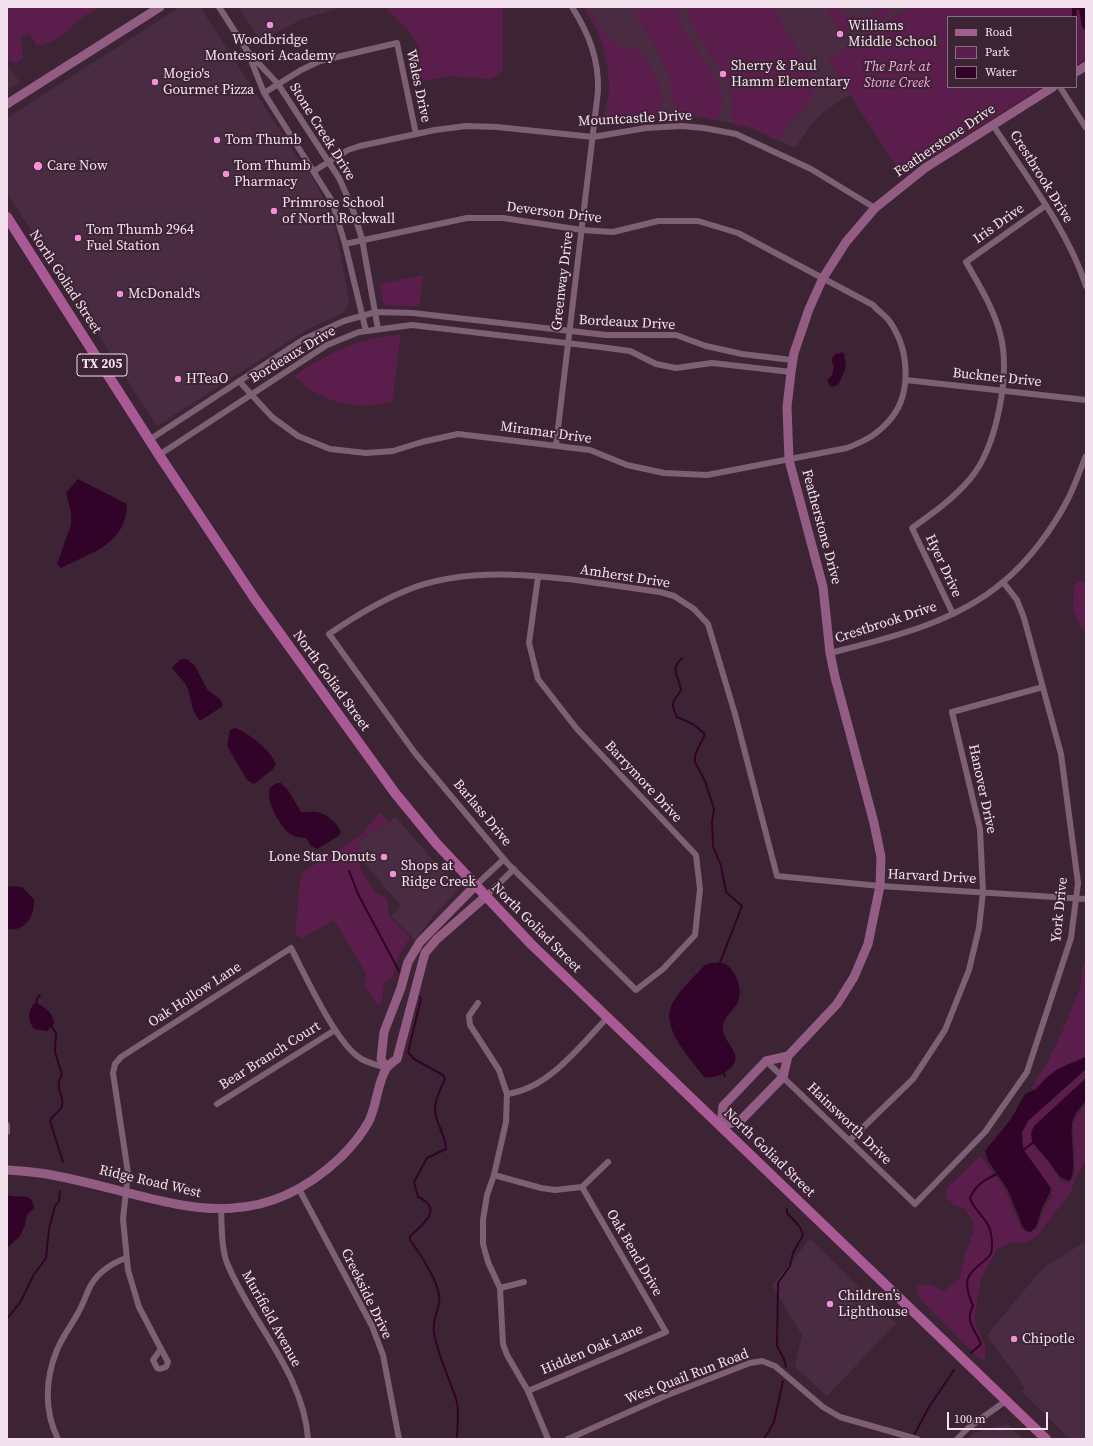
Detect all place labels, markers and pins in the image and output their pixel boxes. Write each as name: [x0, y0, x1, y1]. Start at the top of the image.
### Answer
place label: Williams Middle School: [848, 18, 937, 50]
marker: Woodbridge Montessori Academy: [265, 20, 275, 30]
marker: Williams Middle School: [835, 29, 845, 39]
place label: Woodbridge Montessori Academy: [205, 32, 335, 64]
place label: Sherry & Paul Hamm Elementary: [731, 58, 850, 90]
place label: Mogio's Gourmet Pizza: [163, 66, 254, 98]
marker: Sherry & Paul Hamm Elementary: [718, 69, 728, 79]
marker: Mogio's Gourmet Pizza: [150, 77, 160, 87]
place label: Tom Thumb: [225, 132, 302, 148]
marker: Tom Thumb: [212, 135, 222, 145]
place label: Care Now: [47, 158, 108, 174]
place label: Tom Thumb Pharmacy: [234, 158, 311, 190]
marker: Care Now: [32, 160, 44, 172]
marker: Tom Thumb Pharmacy: [221, 169, 231, 179]
place label: Primrose School of North Rockwall: [282, 195, 395, 228]
marker: Primrose School of North Rockwall: [269, 206, 279, 216]
place label: Tom Thumb 2964 Fuel Station: [86, 222, 194, 254]
marker: Tom Thumb 2964 Fuel Station: [73, 233, 83, 243]
place label: McDonald's: [128, 286, 200, 302]
marker: McDonald's: [115, 289, 125, 299]
place label: HTeaO: [186, 371, 228, 387]
marker: HTeaO: [173, 374, 183, 384]
place label: Lone Star Donuts: [268, 849, 376, 865]
marker: Lone Star Donuts: [379, 852, 389, 862]
place label: Shops at Ridge Creek: [401, 858, 476, 890]
marker: Shops at Ridge Creek: [388, 869, 398, 879]
place label: Children’s Lighthouse: [838, 1288, 908, 1320]
marker: Children’s Lighthouse: [825, 1299, 835, 1309]
place label: Chipotle: [1022, 1331, 1075, 1347]
marker: Chipotle: [1009, 1334, 1019, 1344]

